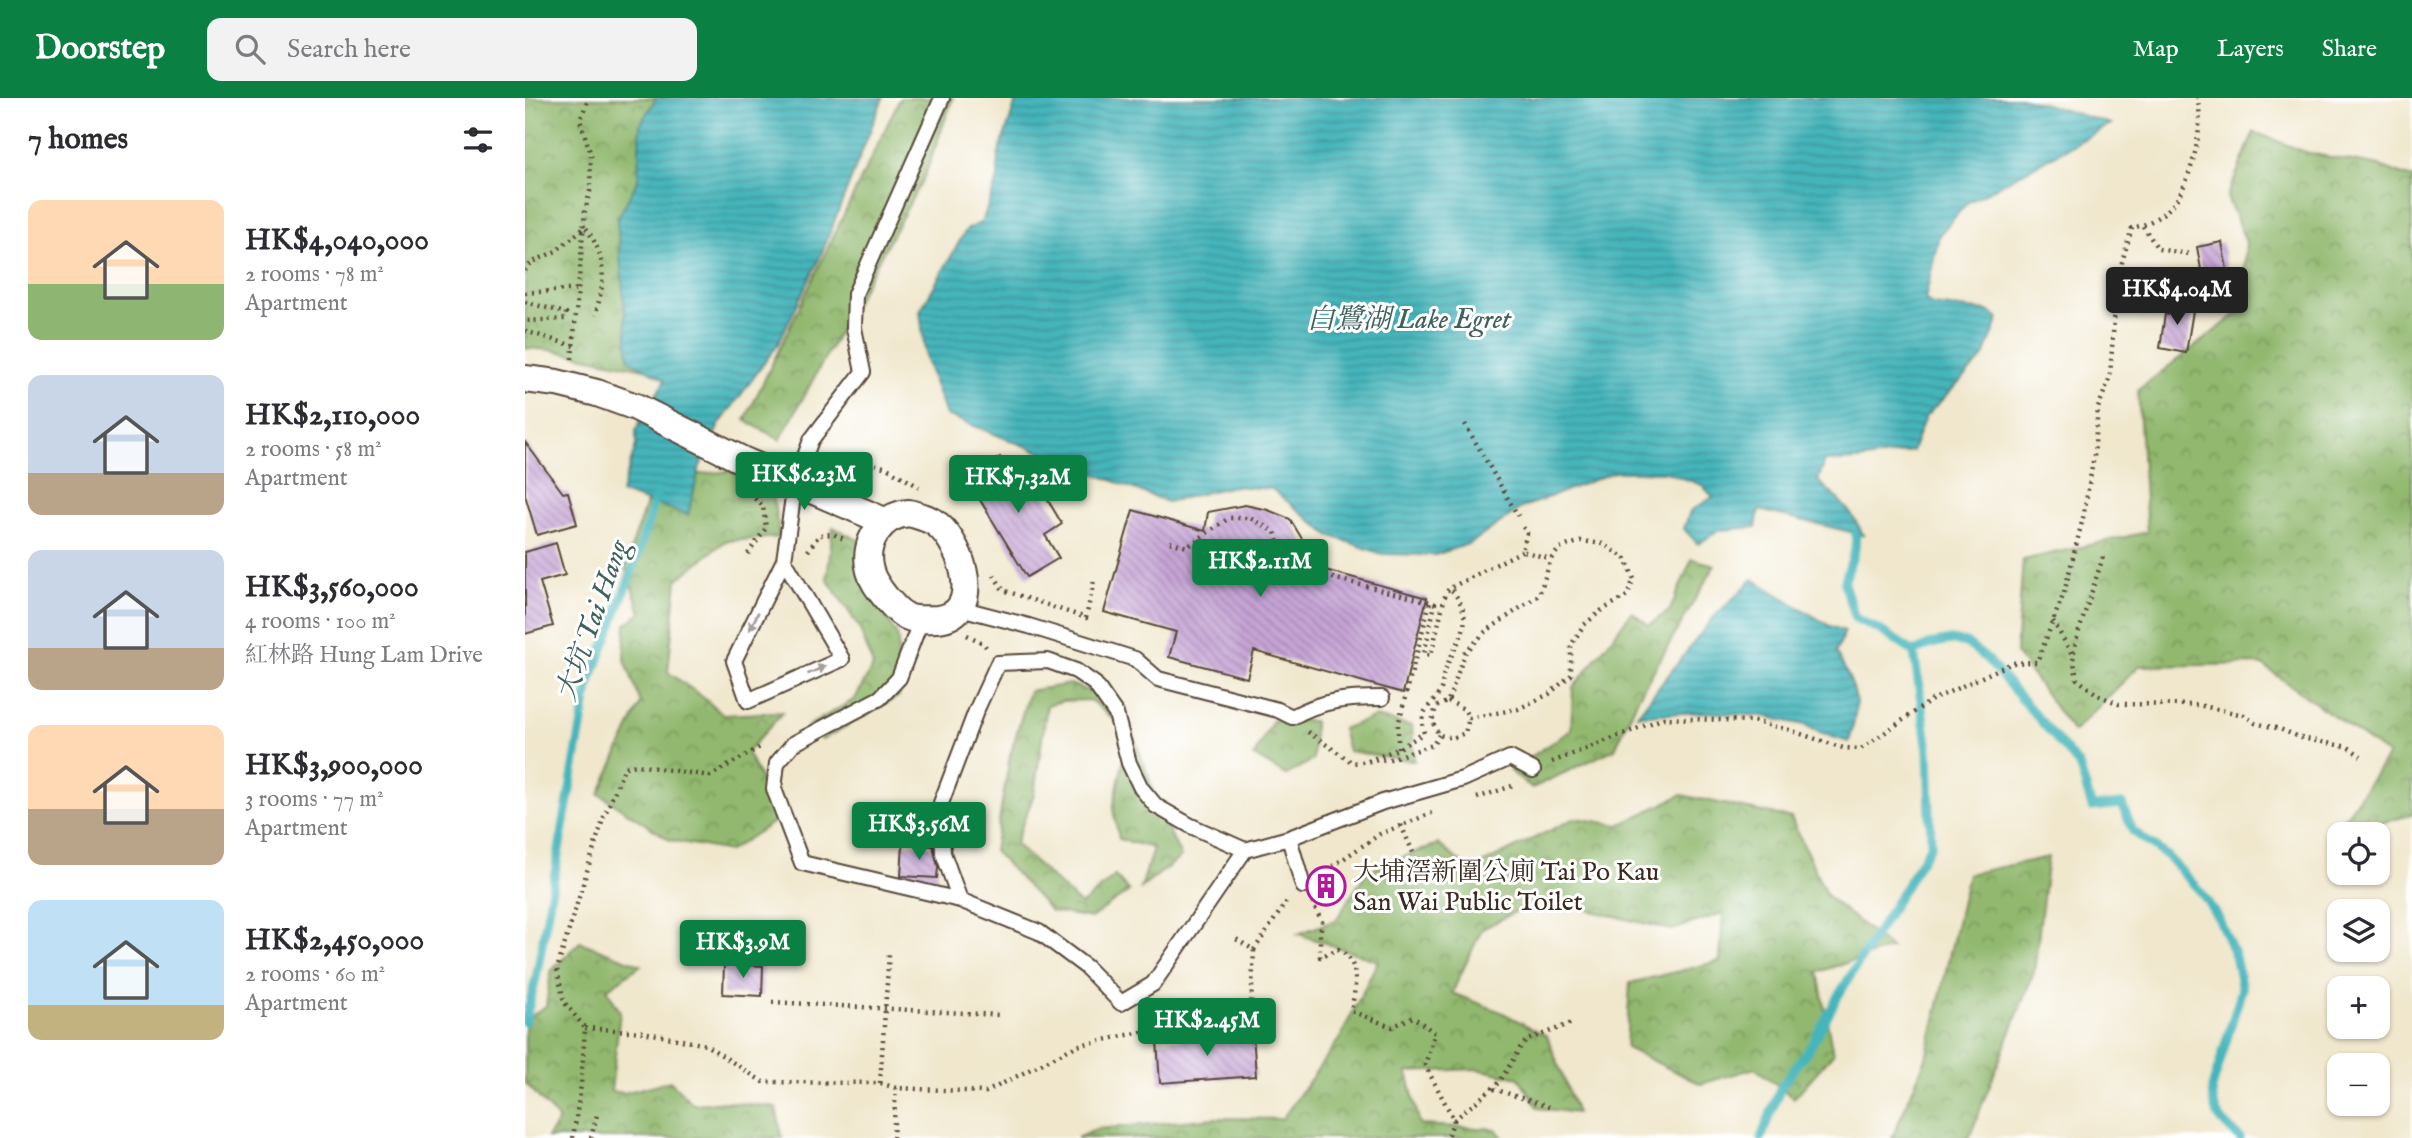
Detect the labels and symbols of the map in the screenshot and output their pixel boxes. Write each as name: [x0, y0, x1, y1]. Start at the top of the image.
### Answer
pin: HK$4.04M: [2105, 268, 2249, 327]
water label: 白鷺湖 Lake Egret: [1307, 303, 1512, 338]
pin: HK$6.23M: [732, 452, 876, 512]
pin: HK$7.32M: [946, 456, 1090, 515]
water label: 大坑 Tai Hang: [550, 535, 638, 706]
pin: HK$2.11M: [1188, 540, 1332, 599]
one-way arrow: [748, 611, 759, 631]
one-way arrow: [807, 664, 828, 675]
pin: HK$3.56M: [847, 802, 991, 862]
place label: 大埔滘新圍公廁 Tai Po Kau San Wai Public Toilet: [1353, 856, 1659, 919]
building icon: 大埔滘新圍公廁 Tai Po Kau San Wai Public Toilet: [1305, 865, 1347, 907]
pin: HK$3.9M: [678, 920, 808, 980]
pin: HK$2.45M: [1135, 998, 1279, 1058]

